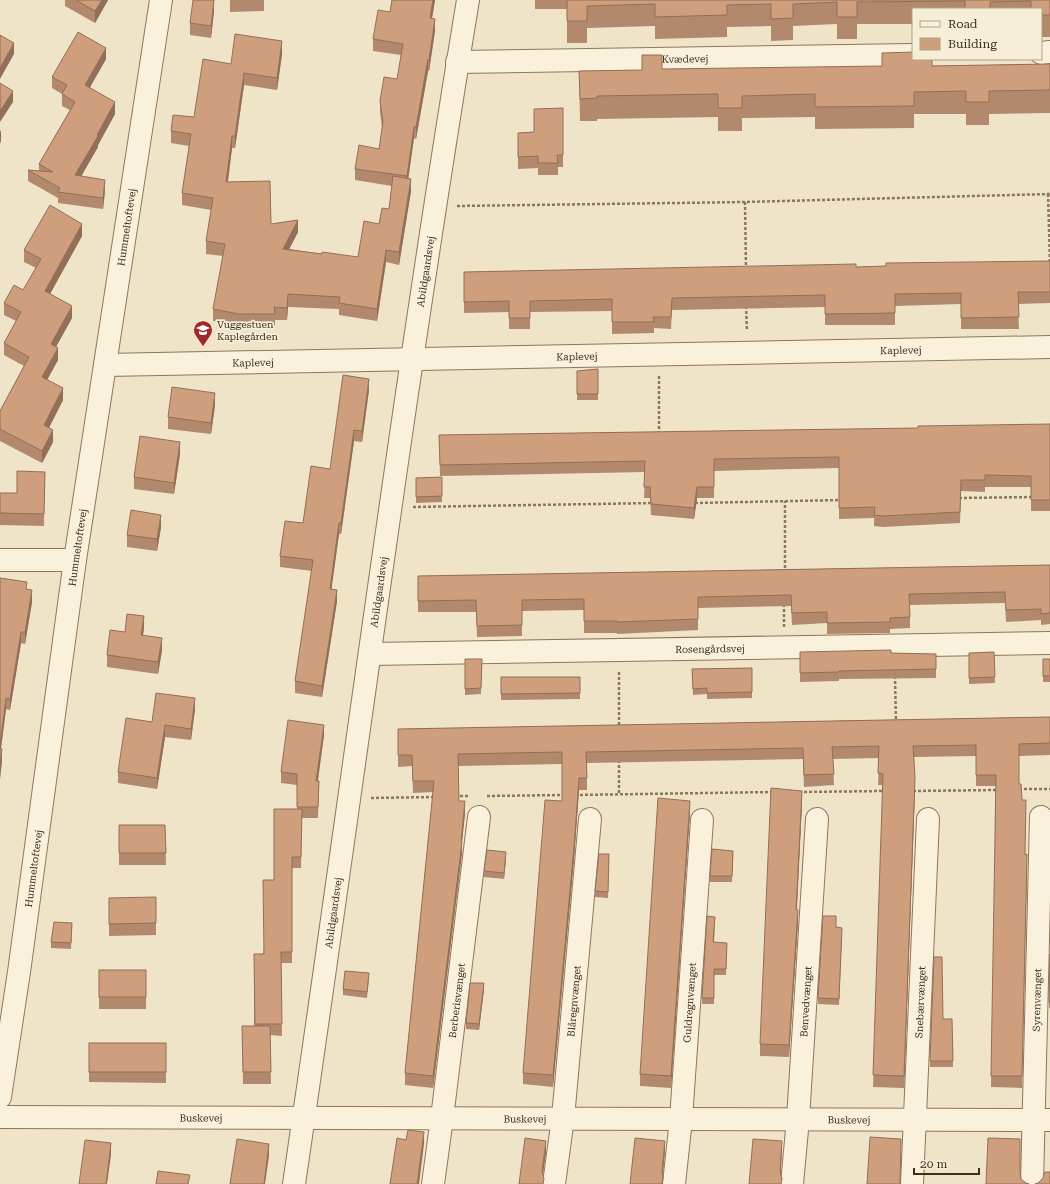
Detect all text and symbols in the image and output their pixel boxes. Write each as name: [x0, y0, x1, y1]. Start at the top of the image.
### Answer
legend: [912, 8, 1042, 60]
text: Road: [948, 17, 978, 31]
text: Building: [948, 37, 997, 51]
street label: Kvædevej: [662, 53, 708, 65]
street label: Hummeltoftevej: [115, 188, 138, 267]
street label: Abildgaardsvej: [415, 235, 437, 308]
school or university icon: Vuggestuen Kaplegården: [192, 319, 214, 347]
place label: Vuggestuen Kaplegården: [217, 319, 278, 342]
street label: Kaplevej: [880, 344, 922, 356]
street label: Kaplevej: [556, 351, 598, 362]
street label: Kaplevej: [232, 357, 274, 369]
street label: Hummeltoftevej: [67, 508, 89, 587]
street label: Abildgaardsvej: [368, 556, 389, 628]
street label: Rosengårdsvej: [675, 643, 745, 655]
street label: Hummeltoftevej: [23, 829, 44, 908]
street label: Abildgaardsvej: [323, 877, 344, 949]
street label: Berberisvænget: [447, 962, 467, 1039]
street label: Guldregnvænget: [681, 962, 698, 1043]
street label: Blåregnvænget: [565, 965, 583, 1037]
street label: Benvedvænget: [798, 965, 814, 1037]
street label: Snebærvænget: [913, 966, 928, 1039]
street label: Syrenvænget: [1031, 968, 1043, 1032]
street label: Buskevej: [179, 1113, 223, 1124]
street label: Buskevej: [503, 1113, 547, 1125]
street label: Buskevej: [827, 1114, 871, 1125]
scale bar: [914, 1150, 979, 1176]
text: 20 m: [920, 1157, 947, 1171]

